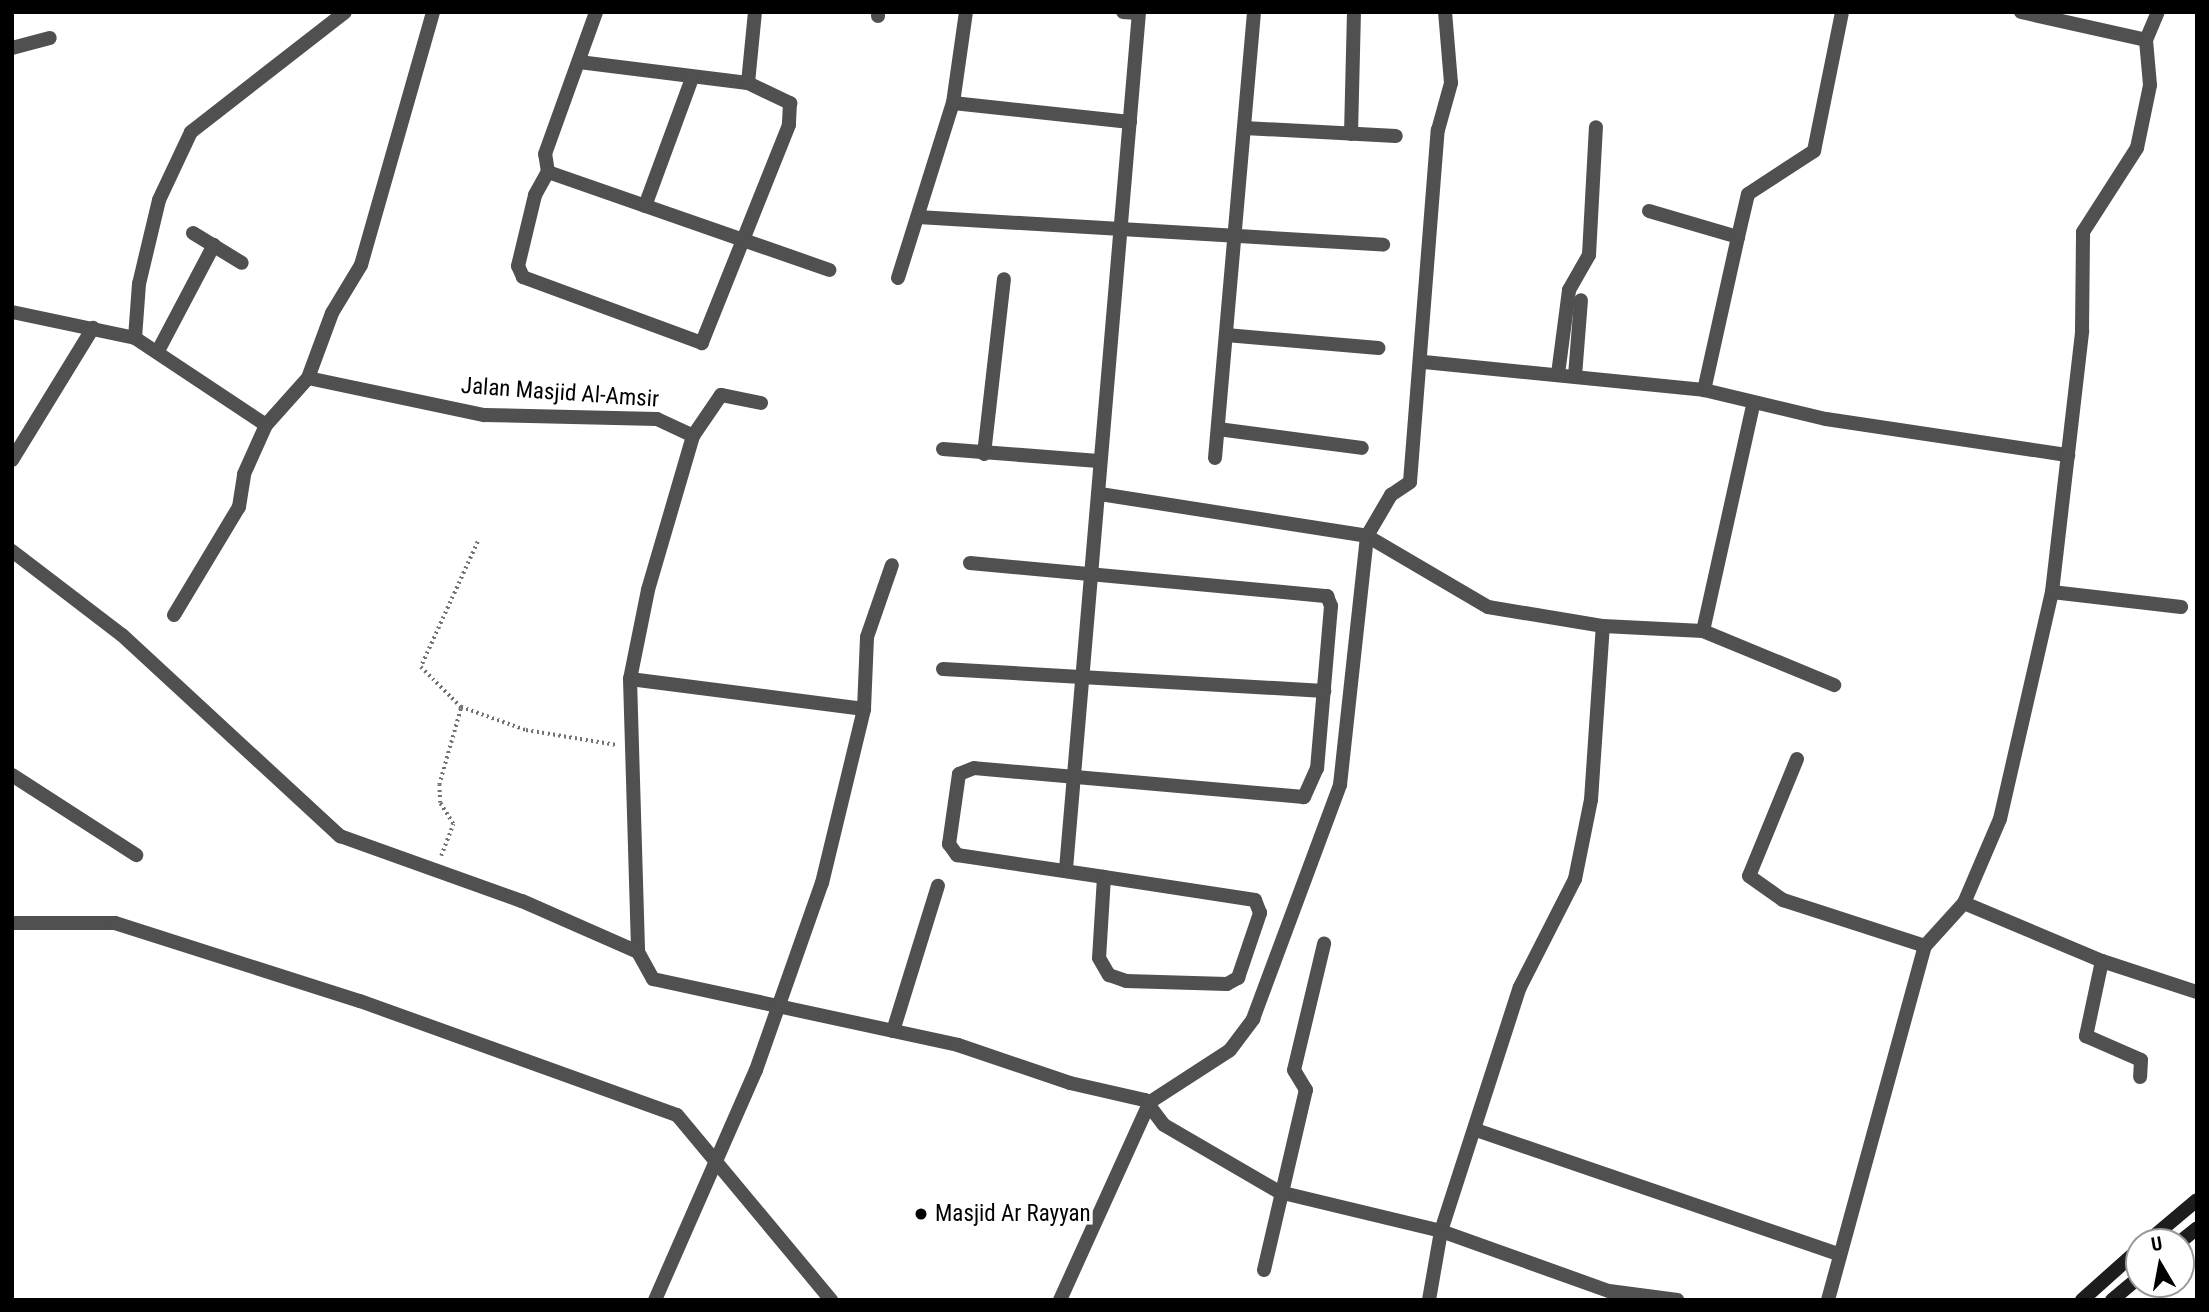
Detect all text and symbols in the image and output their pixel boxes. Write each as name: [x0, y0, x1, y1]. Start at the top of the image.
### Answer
street label: Jalan Masjid Al-Amsir: [460, 372, 660, 414]
place label: Masjid Ar Rayyan: [935, 1200, 1091, 1228]
marker: Masjid Ar Rayyan: [913, 1206, 929, 1222]
north arrow: [2125, 1228, 2195, 1298]
text: U: [2149, 1232, 2164, 1256]

